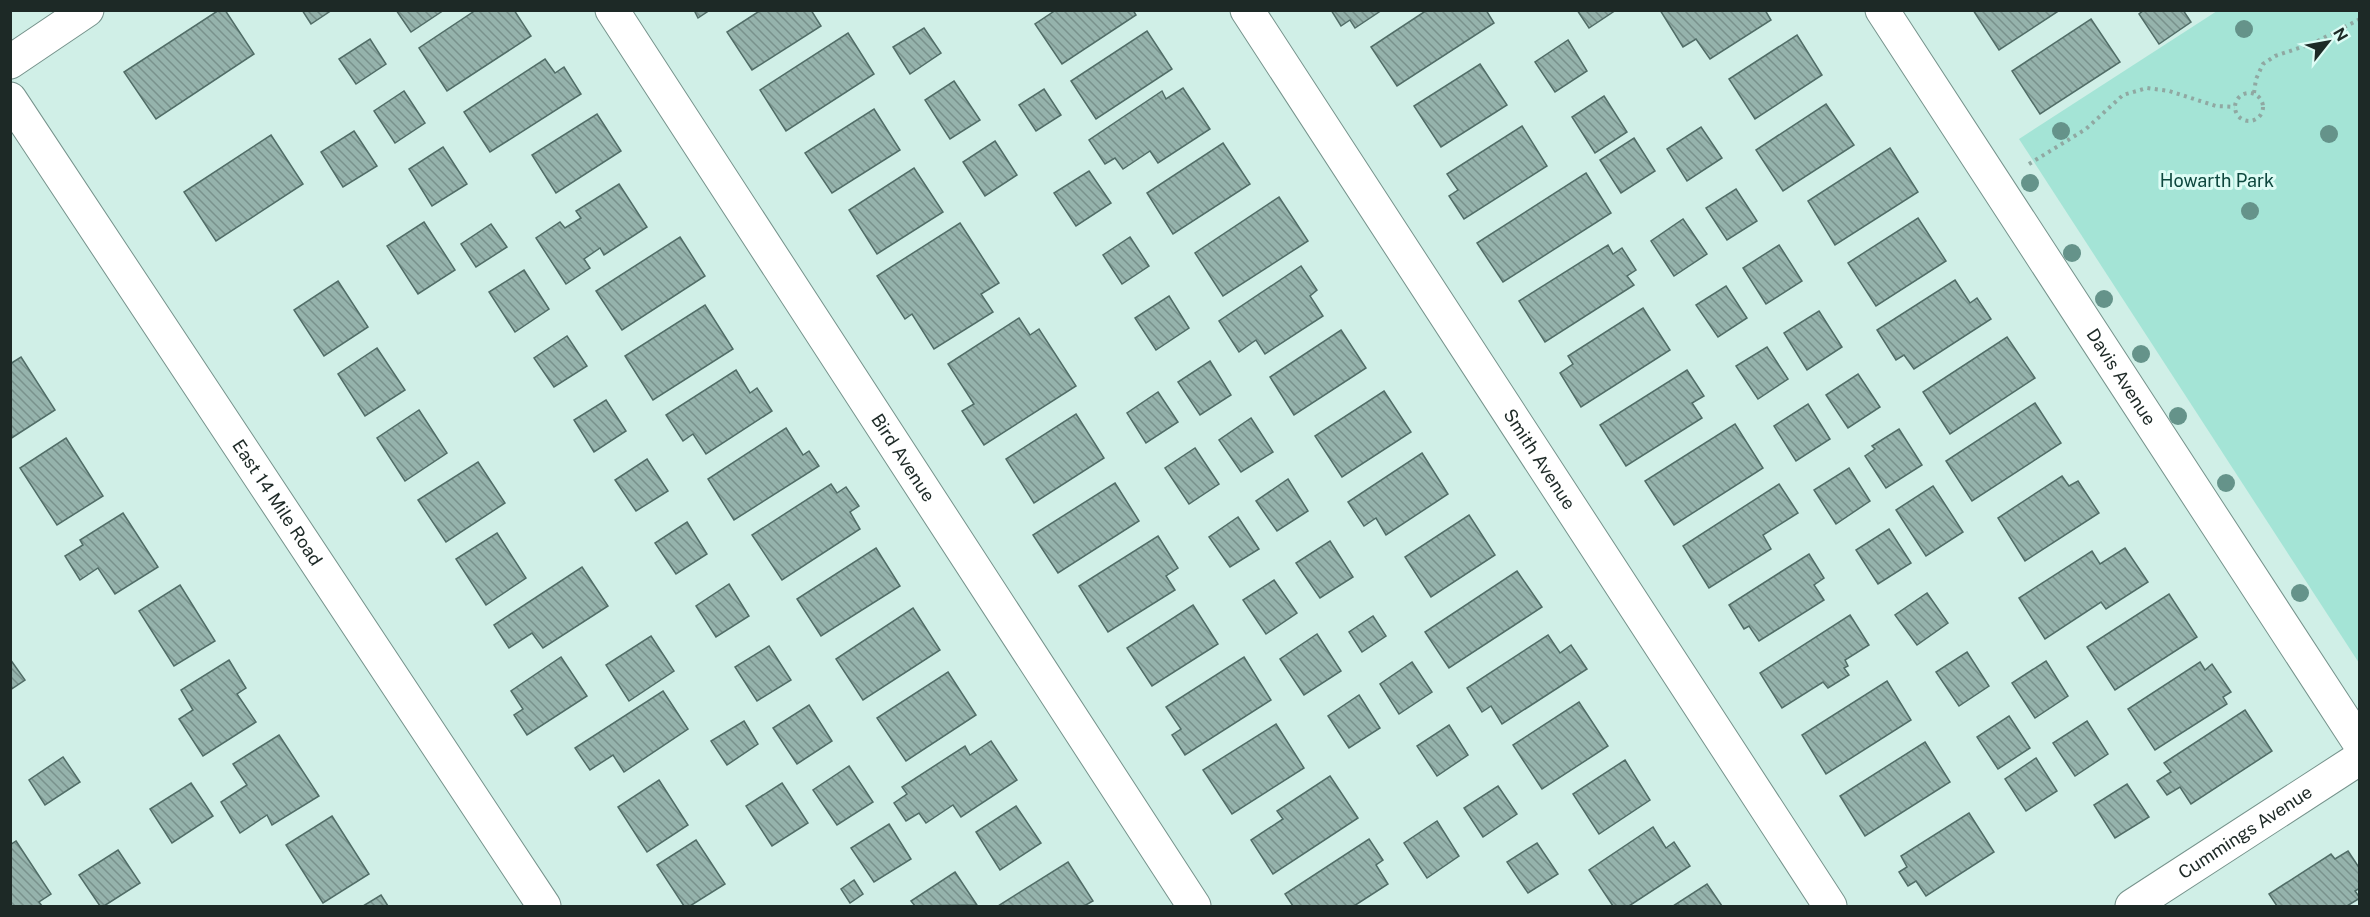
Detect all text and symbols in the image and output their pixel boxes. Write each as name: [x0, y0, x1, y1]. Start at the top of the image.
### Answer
north arrow: [2298, 12, 2358, 72]
text: N: [2329, 24, 2352, 45]
park label: Howarth Park: [2160, 170, 2274, 191]
street label: Davis Avenue: [2082, 325, 2161, 429]
street label: Smith Avenue: [1499, 405, 1580, 513]
street label: Bird Avenue: [867, 410, 939, 505]
street label: East 14 Mile Road: [228, 435, 327, 569]
street label: Cummings Avenue: [2174, 781, 2316, 883]

